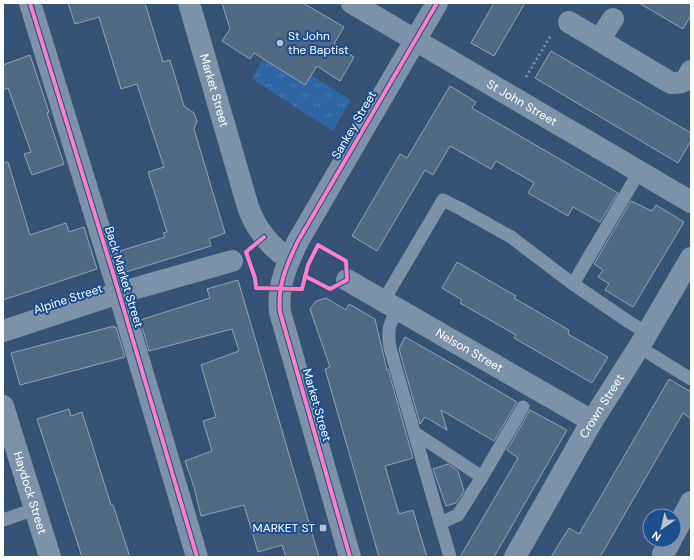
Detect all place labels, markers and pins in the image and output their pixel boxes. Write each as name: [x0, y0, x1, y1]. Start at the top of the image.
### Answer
place label: St John the Baptist: [288, 28, 349, 58]
marker: St John the Baptist: [275, 38, 285, 48]
place label: MARKET ST: [253, 520, 315, 536]
marker: MARKET ST: [318, 523, 328, 533]

